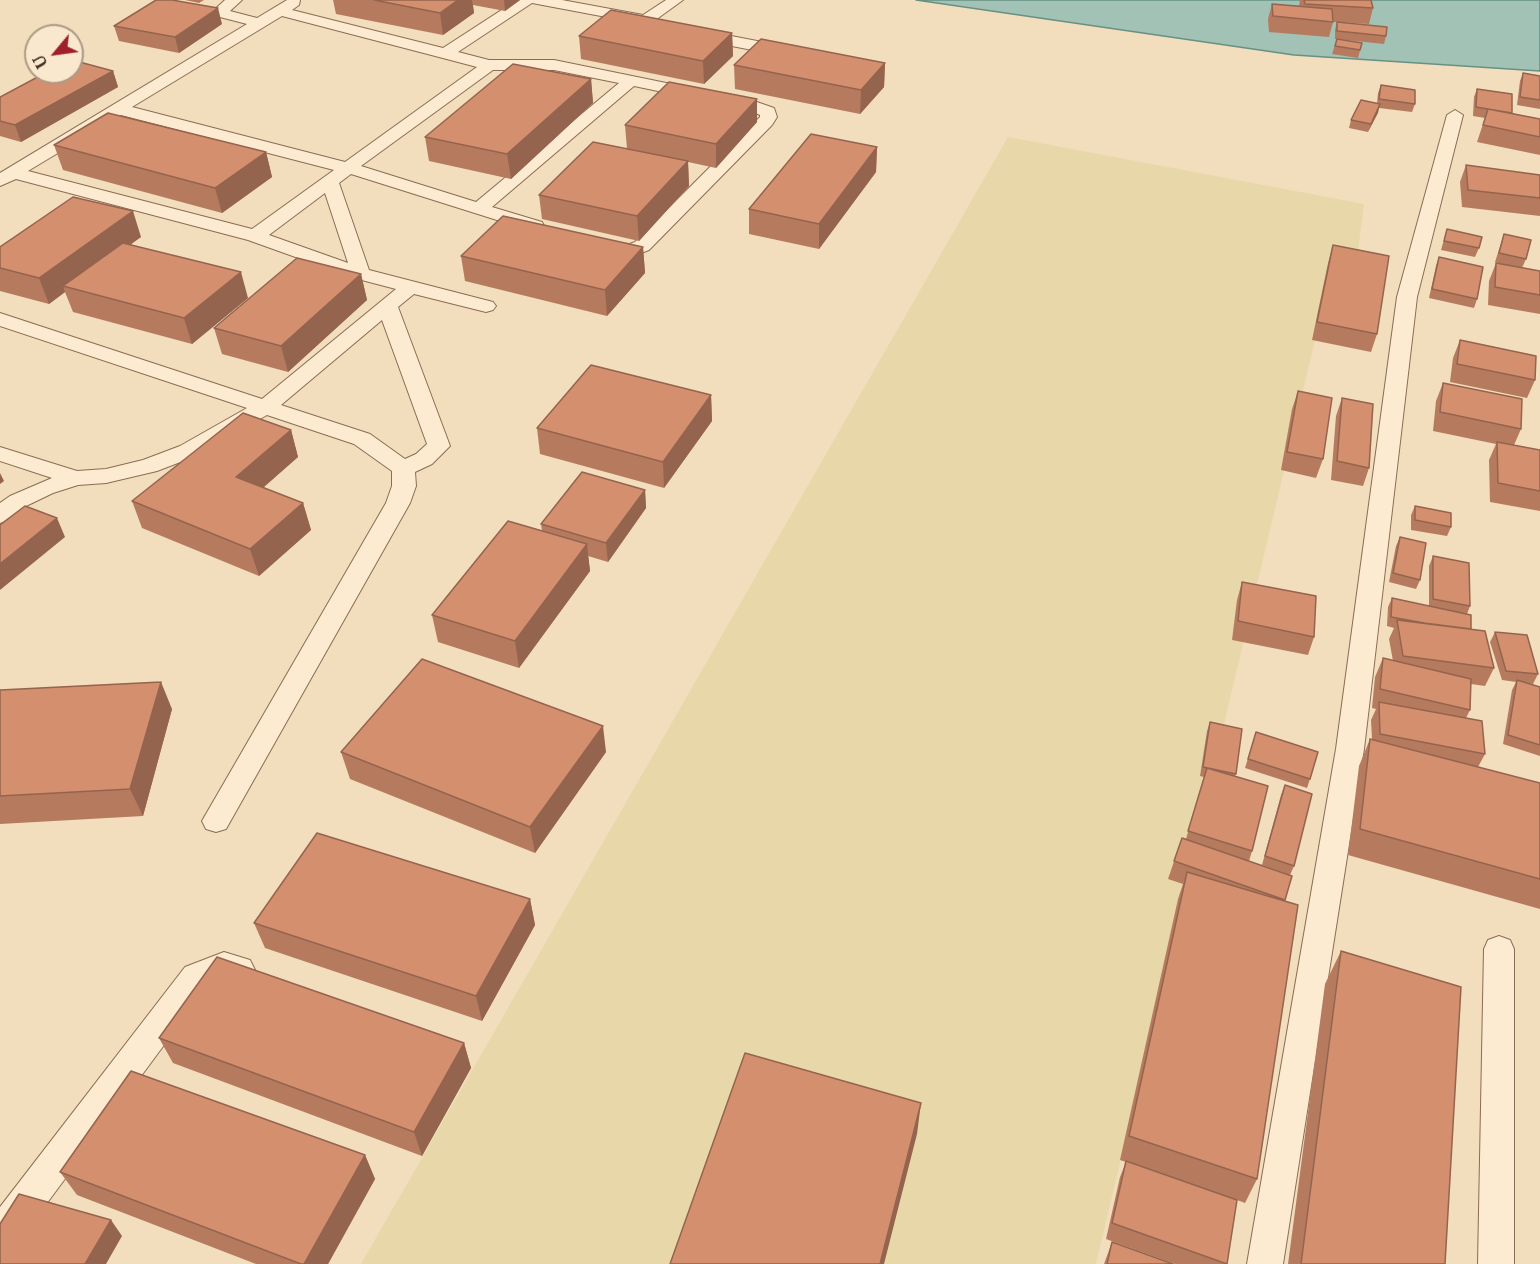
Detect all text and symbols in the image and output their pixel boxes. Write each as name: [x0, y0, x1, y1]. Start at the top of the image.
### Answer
north arrow: [24, 24, 84, 84]
text: U: [28, 52, 52, 72]

